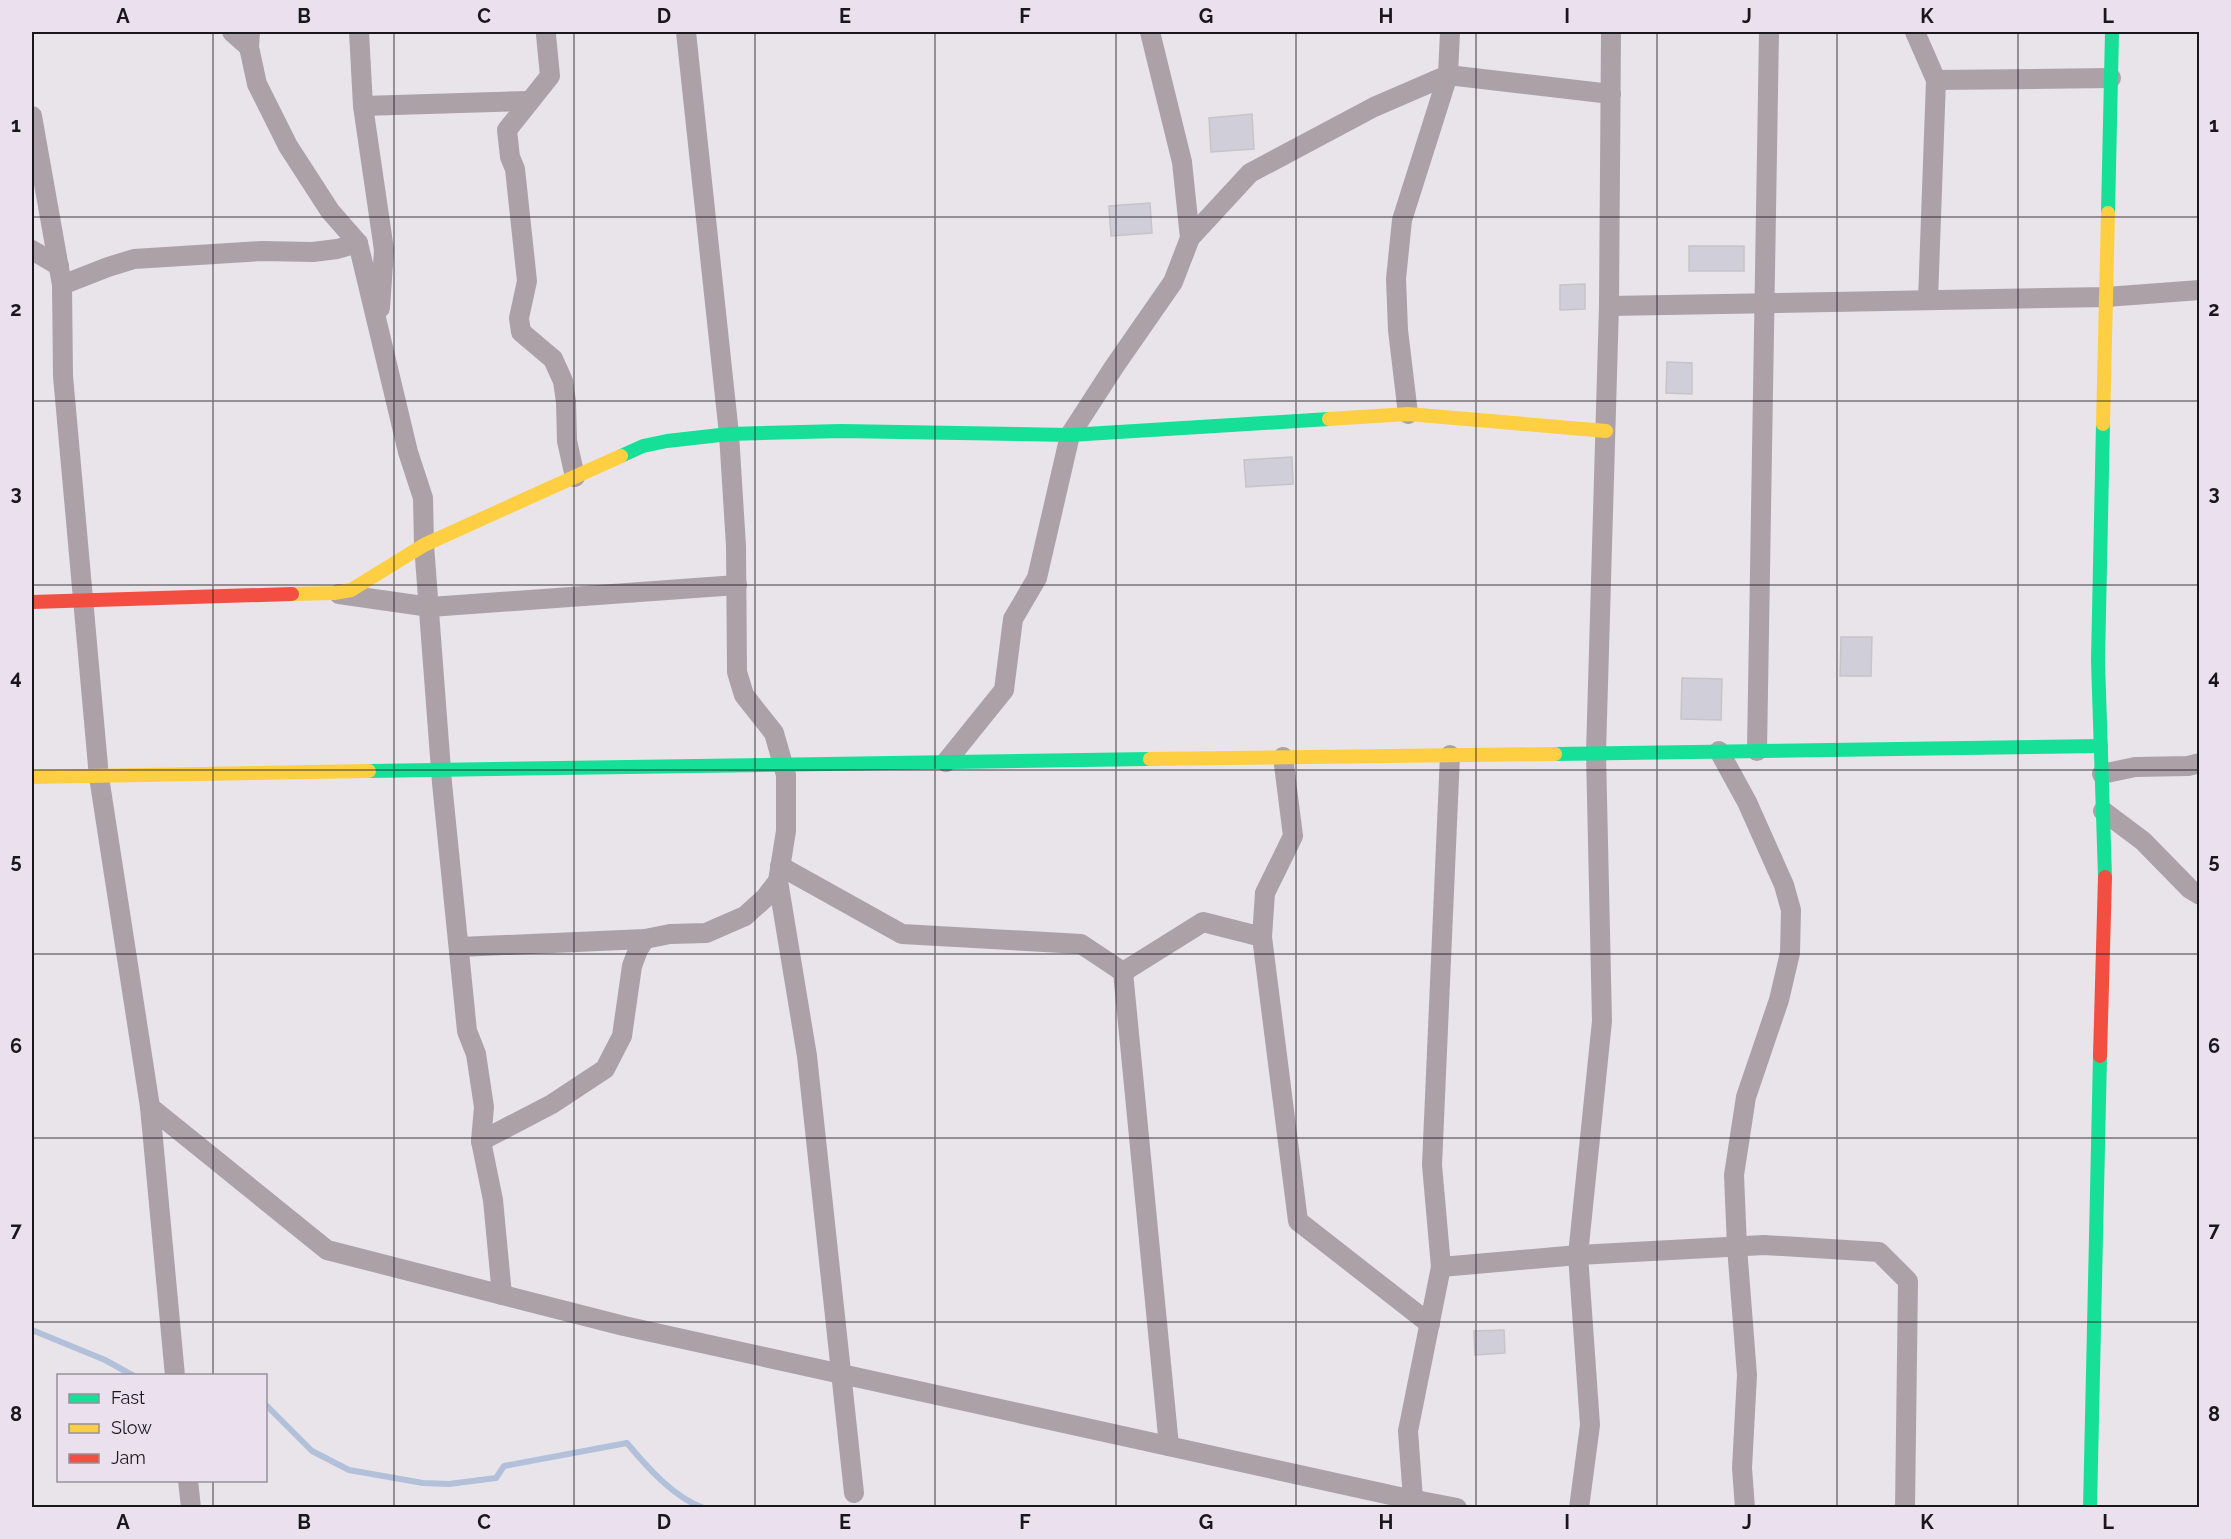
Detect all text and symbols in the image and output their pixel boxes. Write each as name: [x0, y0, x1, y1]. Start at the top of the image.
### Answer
text: A: [116, 4, 130, 28]
text: B: [297, 4, 311, 28]
text: C: [477, 4, 491, 28]
text: D: [657, 4, 671, 28]
text: E: [839, 4, 851, 28]
text: F: [1019, 4, 1031, 28]
text: G: [1199, 4, 1213, 28]
text: H: [1379, 4, 1393, 28]
text: I: [1564, 4, 1570, 28]
text: J: [1742, 4, 1752, 28]
text: K: [1920, 4, 1934, 28]
text: L: [2102, 4, 2114, 28]
text: 1: [11, 113, 21, 137]
text: 1: [2209, 113, 2219, 137]
text: 2: [10, 297, 22, 321]
text: 2: [2208, 297, 2220, 321]
text: 3: [10, 481, 22, 505]
text: 3: [2208, 481, 2220, 505]
text: 4: [10, 665, 22, 689]
text: 4: [2208, 665, 2220, 689]
text: 5: [10, 849, 22, 873]
text: 5: [2208, 849, 2220, 873]
text: 6: [10, 1034, 22, 1058]
text: 6: [2208, 1034, 2220, 1058]
text: 7: [10, 1218, 22, 1242]
text: 7: [2208, 1218, 2220, 1242]
legend: [57, 1374, 267, 1482]
text: Fast: [111, 1387, 145, 1408]
text: 8: [10, 1402, 22, 1426]
text: 8: [2208, 1402, 2220, 1426]
text: Slow: [111, 1417, 152, 1438]
text: Jam: [111, 1447, 146, 1468]
text: A: [116, 1510, 130, 1534]
text: B: [297, 1510, 311, 1534]
text: C: [477, 1510, 491, 1534]
text: D: [657, 1510, 671, 1534]
text: E: [839, 1510, 851, 1534]
text: F: [1019, 1510, 1031, 1534]
text: G: [1199, 1510, 1213, 1534]
text: H: [1379, 1510, 1393, 1534]
text: I: [1564, 1510, 1570, 1534]
text: J: [1742, 1510, 1752, 1534]
text: K: [1920, 1510, 1934, 1534]
text: L: [2102, 1510, 2114, 1534]

